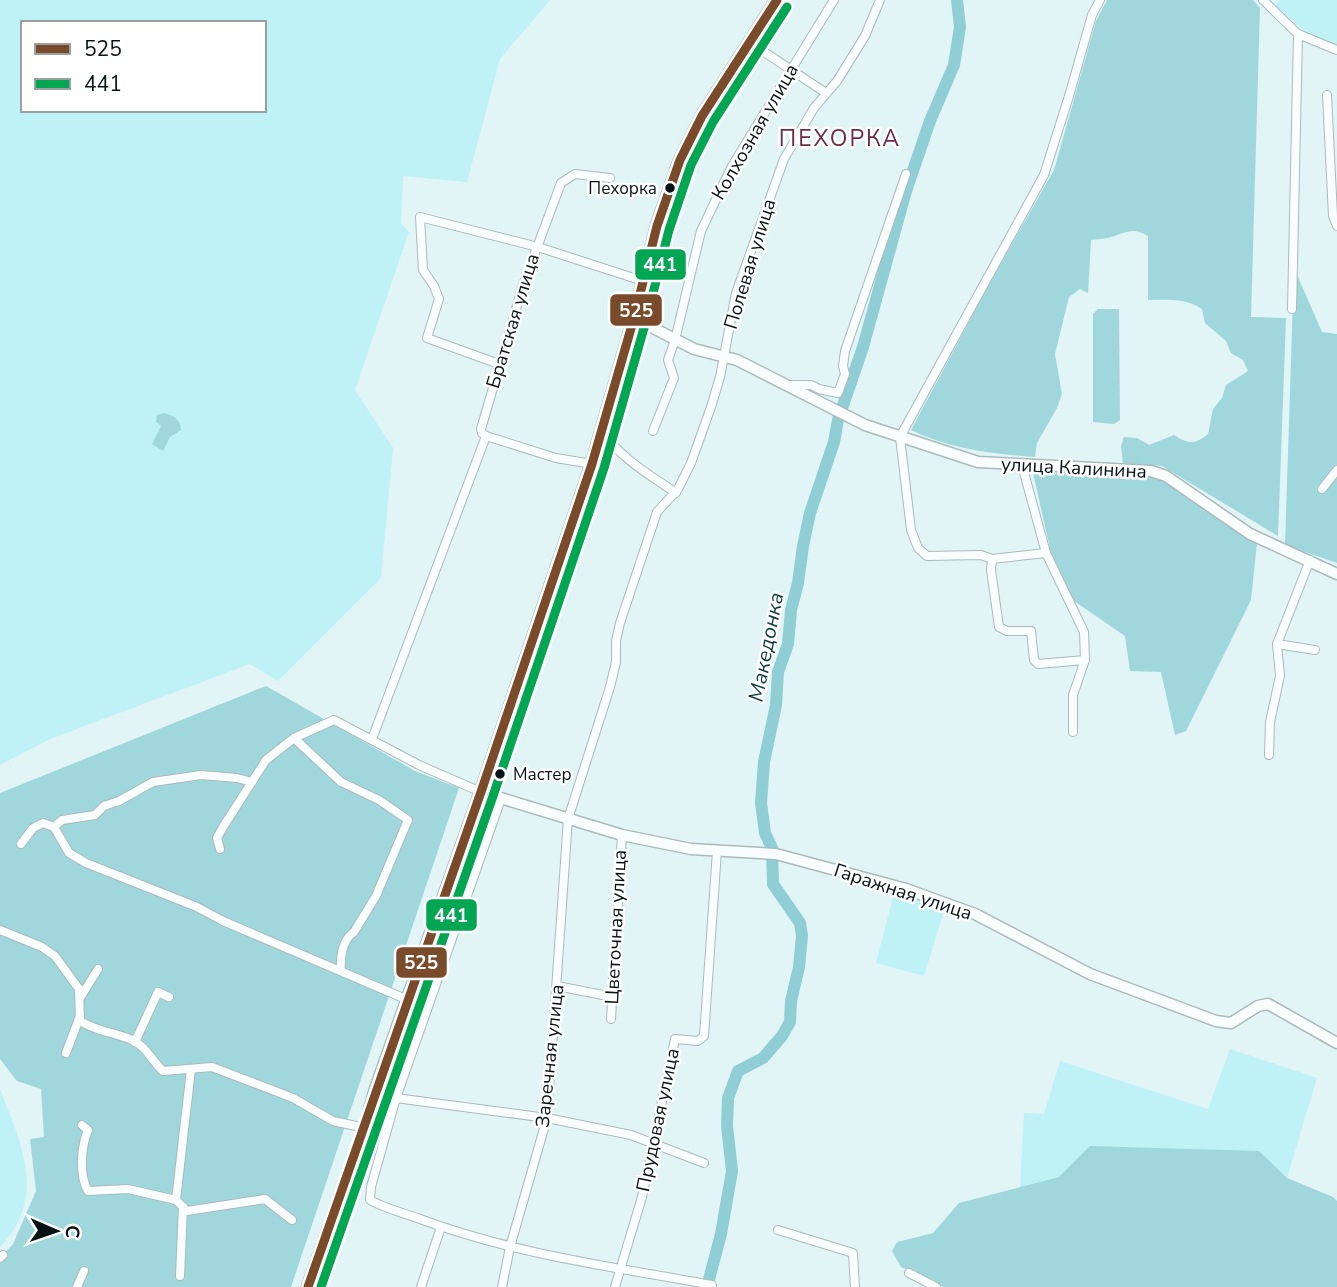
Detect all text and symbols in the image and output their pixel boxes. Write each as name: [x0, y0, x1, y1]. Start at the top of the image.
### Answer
legend: [21, 21, 266, 112]
text: 525: [84, 35, 122, 63]
street label: Колхозная улица: [705, 59, 805, 205]
text: 441: [84, 70, 122, 98]
district label: ПЕХОРКА: [779, 123, 901, 154]
place label: Пехорка: [588, 177, 657, 200]
marker: Пехорка: [663, 181, 677, 195]
street label: Полевая улица: [718, 196, 782, 332]
line badge: 441: [634, 248, 687, 281]
street label: Братская улица: [480, 250, 546, 392]
text: 441: [643, 252, 677, 278]
line badge: 525: [609, 293, 663, 327]
text: 525: [619, 298, 653, 324]
street label: улица Калинина: [1000, 451, 1148, 485]
water label: Македонка: [742, 590, 790, 704]
place label: Мастер: [513, 763, 572, 786]
marker: Мастер: [493, 767, 507, 781]
street label: Цветочная улица: [599, 849, 633, 1005]
street label: Гаражная улица: [831, 857, 975, 927]
line badge: 441: [425, 898, 478, 932]
text: 441: [434, 903, 468, 929]
line badge: 525: [395, 946, 448, 979]
text: 525: [404, 950, 438, 976]
street label: Заречная улица: [530, 983, 570, 1129]
street label: Прудовая улица: [630, 1046, 686, 1194]
north arrow: [21, 1196, 91, 1266]
text: С: [59, 1225, 85, 1239]

